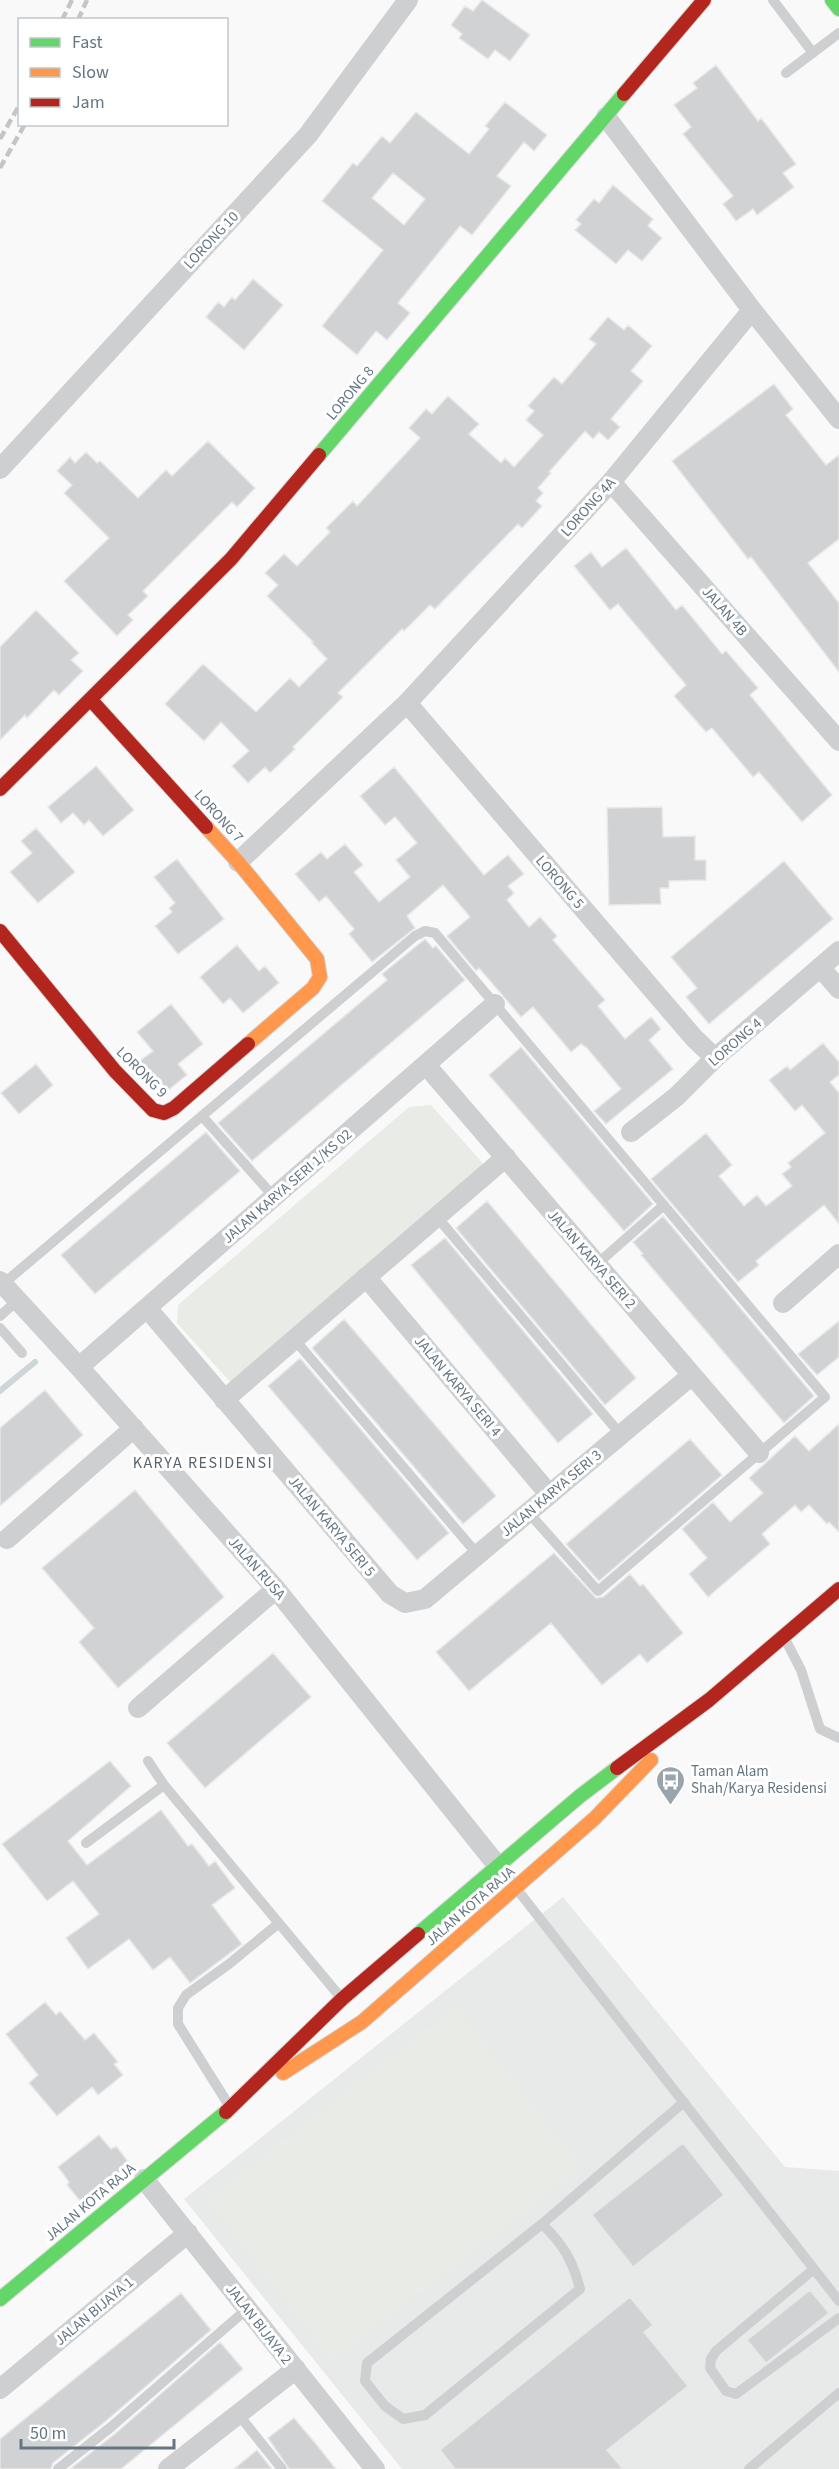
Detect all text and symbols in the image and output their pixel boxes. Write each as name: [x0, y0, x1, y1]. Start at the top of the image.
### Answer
legend: [18, 18, 228, 126]
text: Fast: [72, 30, 103, 55]
text: Slow: [72, 60, 109, 85]
text: Jam: [72, 90, 105, 115]
street label: LORONG 10: [179, 207, 244, 274]
street label: LORONG 8: [322, 362, 379, 425]
street label: LORONG 4A: [556, 473, 621, 541]
street label: JALAN 4B: [697, 582, 752, 641]
street label: LORONG 7: [189, 785, 248, 847]
street label: LORONG 5: [530, 851, 589, 914]
street label: LORONG 4: [704, 1013, 767, 1072]
street label: LORONG 9: [111, 1042, 172, 1103]
street label: JALAN KARYA SERI 1/KS 02: [218, 1124, 357, 1249]
street label: JALAN KARYA SERI 2: [542, 1205, 641, 1314]
street label: JALAN KARYA SERI 4: [409, 1331, 506, 1442]
street label: JALAN KARYA SERI 3: [496, 1445, 606, 1542]
district label: KARYA RESIDENSI: [133, 1452, 273, 1474]
street label: JALAN KARYA SERI 5: [283, 1471, 380, 1581]
street label: JALAN RUSA: [223, 1532, 291, 1605]
place label: Taman Alam Shah/Karya Residensi: [691, 1761, 827, 1799]
bus stop icon: Taman Alam Shah/Karya Residensi: [654, 1764, 686, 1806]
street label: JALAN KOTA RAJA: [421, 1861, 520, 1951]
street label: JALAN KOTA RAJA: [41, 2158, 141, 2246]
street label: JALAN BIJAYA 1: [50, 2272, 138, 2351]
street label: JALAN BIJAYA 2: [220, 2280, 297, 2369]
scale bar: [21, 2412, 174, 2450]
text: 50 m: [30, 2421, 66, 2446]

